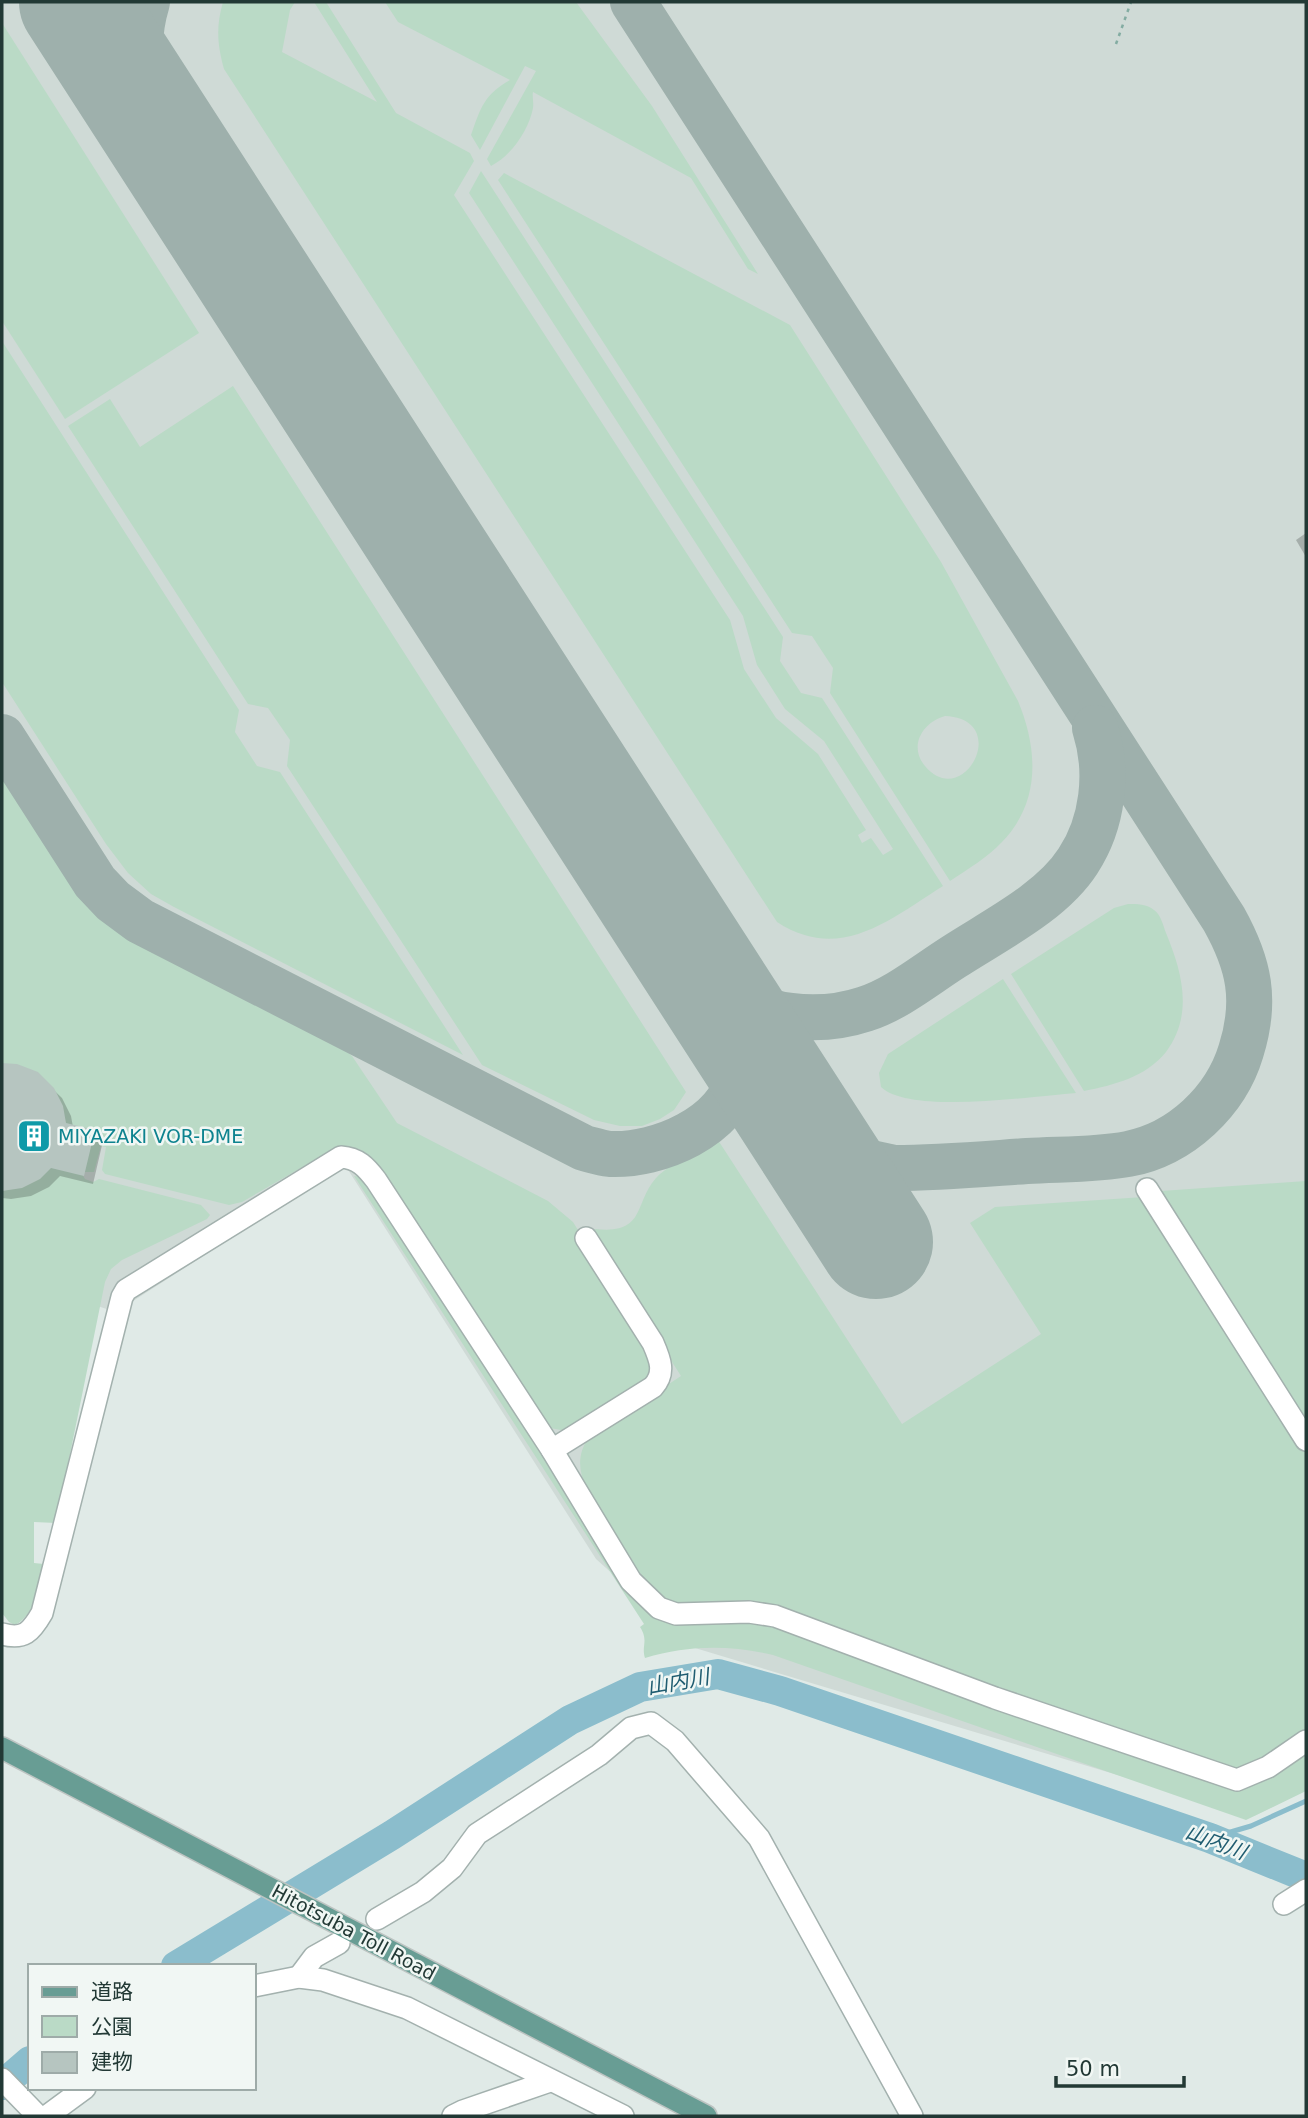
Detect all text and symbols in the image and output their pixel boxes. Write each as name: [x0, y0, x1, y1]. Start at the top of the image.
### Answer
building icon: MIYAZAKI VOR-DME: [15, 1117, 53, 1155]
place label: MIYAZAKI VOR-DME: [58, 1125, 243, 1147]
water label: 山内川: [645, 1664, 713, 1699]
water label: 山内川: [1182, 1820, 1252, 1865]
street label: Hitotsuba Toll Road: [268, 1880, 440, 1984]
legend: [28, 1964, 256, 2090]
text: 道路: [91, 1980, 133, 2004]
text: 公園: [91, 2015, 133, 2039]
scale bar: [1056, 2044, 1184, 2088]
text: 建物: [91, 2050, 133, 2074]
text: 50 m: [1066, 2057, 1120, 2081]

